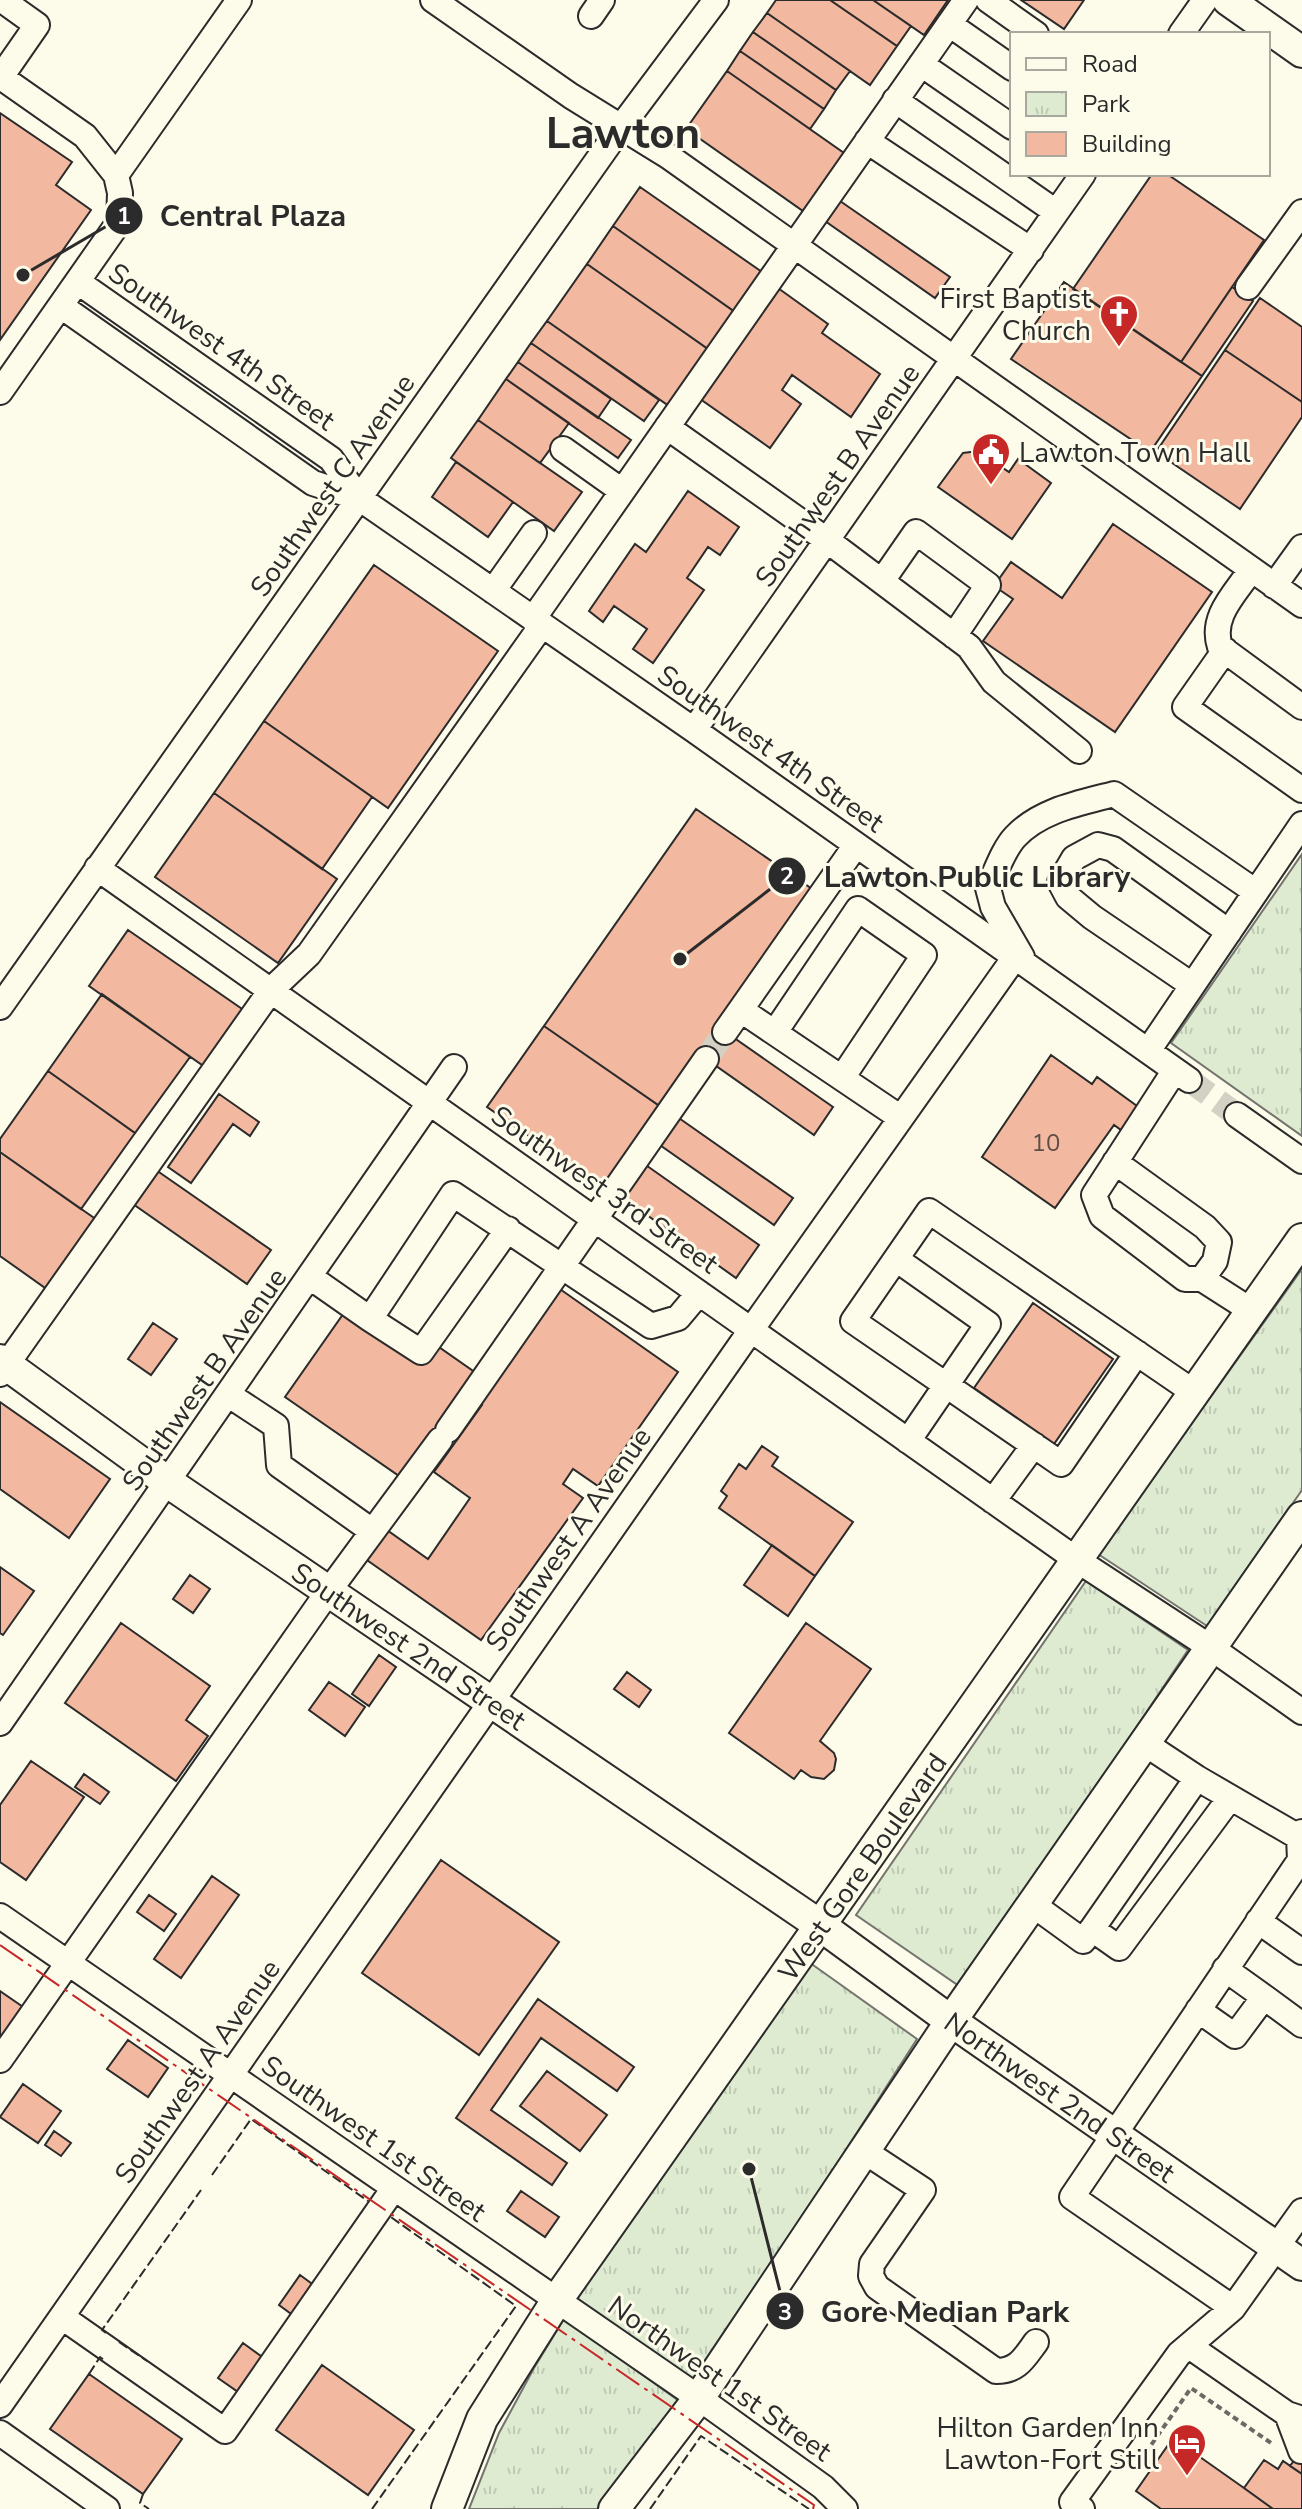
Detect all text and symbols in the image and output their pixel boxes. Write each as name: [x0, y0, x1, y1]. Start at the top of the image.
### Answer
legend: [1010, 32, 1270, 176]
text: Road: [1082, 48, 1138, 80]
text: Park: [1082, 88, 1131, 120]
district label: Lawton: [546, 104, 700, 164]
text: Building: [1082, 128, 1172, 160]
callout: Central Plaza: [104, 189, 362, 243]
text: Central Plaza: [160, 196, 346, 237]
text: 1: [117, 200, 131, 232]
street label: Southwest 4th Street: [100, 254, 343, 440]
place label: First Baptist Church: [940, 280, 1091, 350]
church icon: First Baptist Church: [1098, 293, 1140, 348]
street label: Southwest B Avenue: [747, 357, 929, 595]
street label: Southwest C Avenue: [242, 367, 424, 605]
public building icon: Lawton Town Hall: [970, 431, 1012, 486]
place label: Lawton Town Hall: [1019, 434, 1251, 472]
street label: Southwest 4th Street: [649, 656, 892, 842]
callout: Lawton Public Library: [767, 849, 1146, 903]
text: Lawton Public Library: [824, 857, 1131, 898]
text: 2: [780, 860, 794, 892]
street label: Southwest 3rd Street: [483, 1097, 726, 1283]
house number: 10: [1032, 1127, 1060, 1159]
street label: Southwest B Avenue: [114, 1261, 296, 1499]
street label: Southwest A Avenue: [477, 1420, 661, 1659]
street label: Southwest 2nd Street: [284, 1554, 533, 1740]
street label: West Gore Boulevard: [770, 1746, 956, 1989]
street label: Southwest A Avenue: [106, 1952, 290, 2191]
street label: Northwest 2nd Street: [936, 2004, 1183, 2192]
street label: Southwest 1st Street: [254, 2047, 493, 2231]
callout: Gore Median Park: [765, 2284, 1086, 2338]
street label: Northwest 1st Street: [600, 2287, 839, 2470]
text: Gore Median Park: [821, 2292, 1070, 2333]
text: 3: [778, 2296, 792, 2328]
place label: Hilton Garden Inn Lawton-Fort Still: [937, 2409, 1160, 2479]
hotel icon: Hilton Garden Inn Lawton-Fort Still: [1166, 2422, 1208, 2477]

